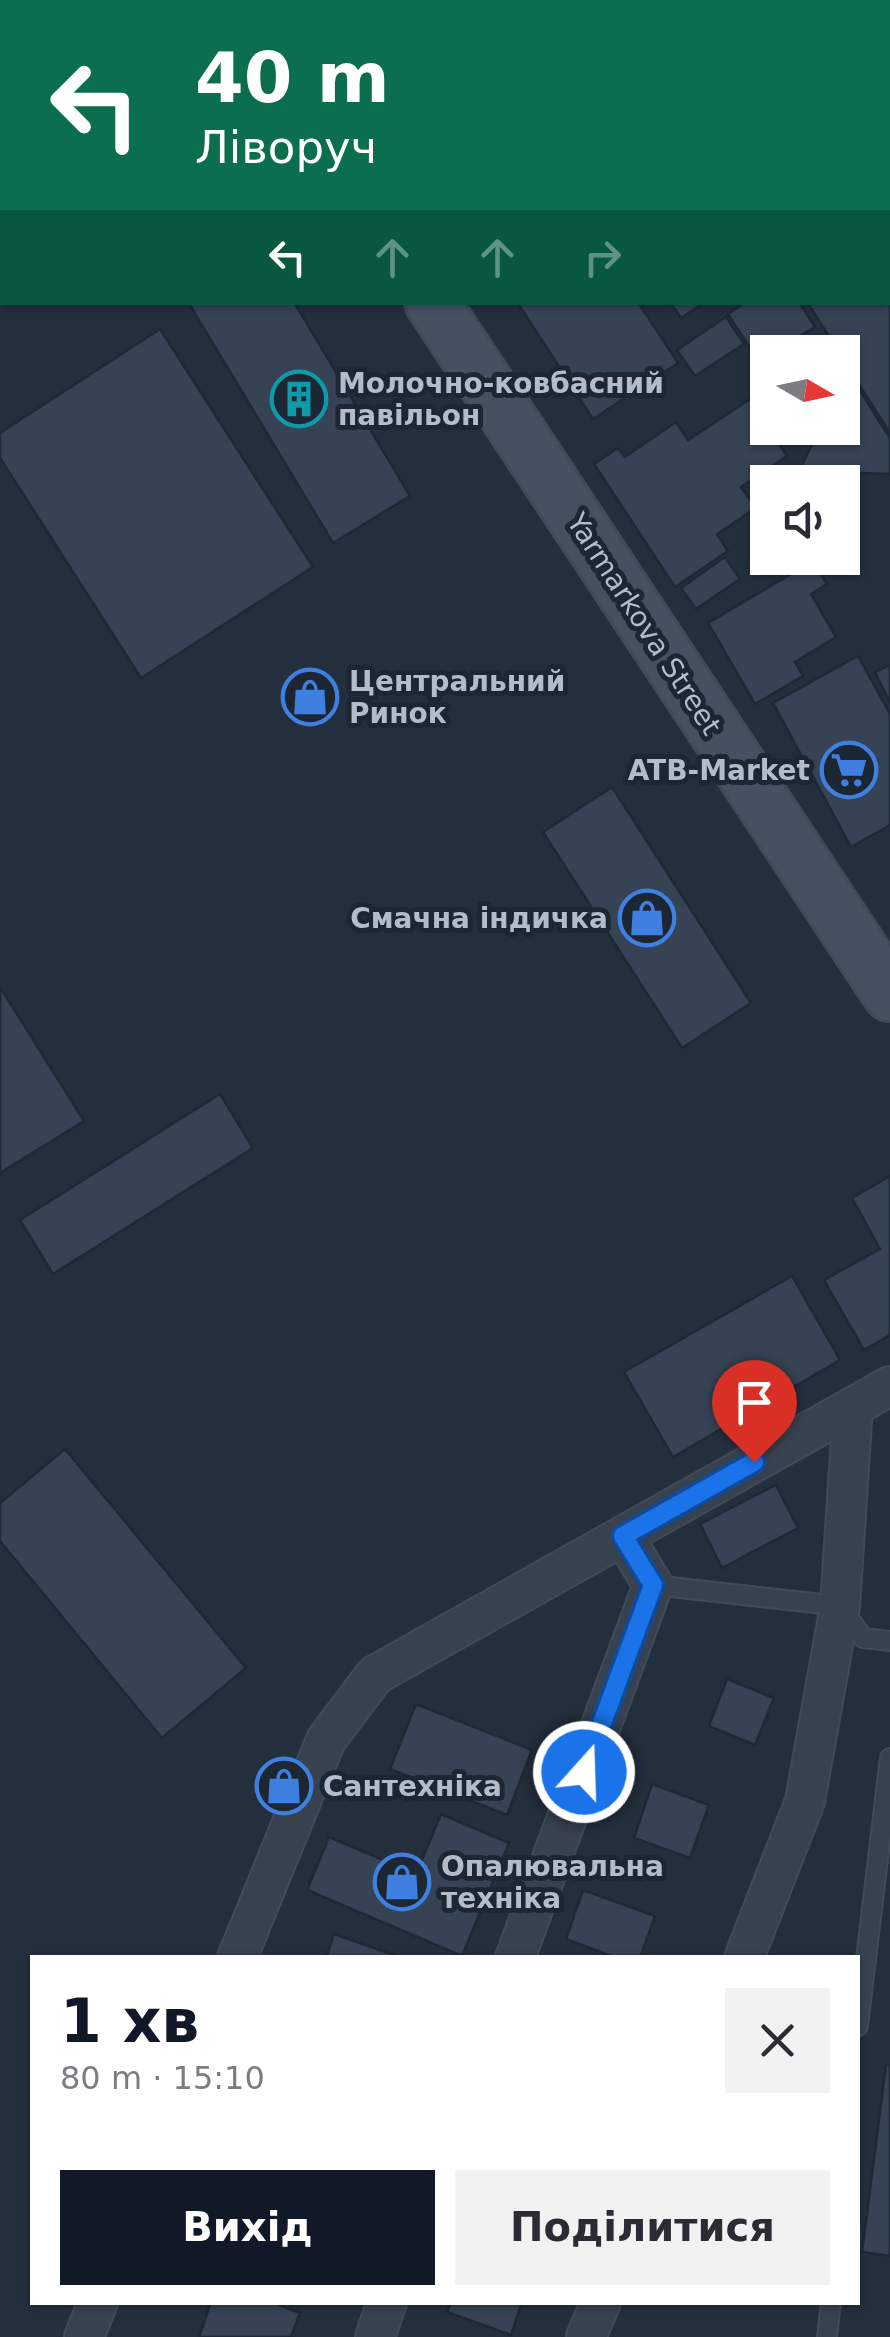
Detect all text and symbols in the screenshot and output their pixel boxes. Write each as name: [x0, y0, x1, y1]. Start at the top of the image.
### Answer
text: 40 m: [195, 37, 390, 119]
icon: left: [30, 40, 160, 170]
text: Ліворуч: [195, 121, 377, 174]
icon: left: [260, 230, 315, 285]
icon: ahead: [365, 230, 420, 285]
icon: ahead: [470, 230, 525, 285]
icon: right: [575, 230, 630, 285]
north arrow: [750, 335, 860, 445]
map controls: [750, 335, 860, 575]
place label: Молочно-ковбасний павільон: [338, 367, 664, 432]
building icon: Молочно-ковбасний павільон: [269, 369, 329, 429]
button: sound: [750, 465, 860, 575]
street label: Yarmarkova Street: [560, 506, 728, 741]
place label: Центральний Ринок: [349, 665, 565, 730]
shop icon: Центральний Ринок: [280, 667, 340, 727]
supermarket icon: ATB-Market: [819, 740, 879, 800]
place label: ATB-Market: [628, 754, 810, 787]
shop icon: Смачна індичка: [617, 888, 677, 948]
place label: Смачна індичка: [350, 902, 608, 935]
pin: [712, 1360, 797, 1463]
icon: arrive: [727, 1375, 782, 1430]
position arrow: [532, 1720, 636, 1824]
shop icon: Сантехніка: [254, 1756, 314, 1816]
place label: Сантехніка: [323, 1770, 502, 1803]
place label: Опалювальна техніка: [441, 1850, 664, 1915]
shop icon: Опалювальна техніка: [372, 1852, 432, 1912]
text: 1 хв: [60, 1986, 199, 2056]
button: close: [725, 1988, 830, 2093]
text: 80 m · 15:10: [60, 2059, 265, 2097]
button: Вихід: [60, 2170, 435, 2285]
button: Поділитися: [455, 2170, 830, 2285]

